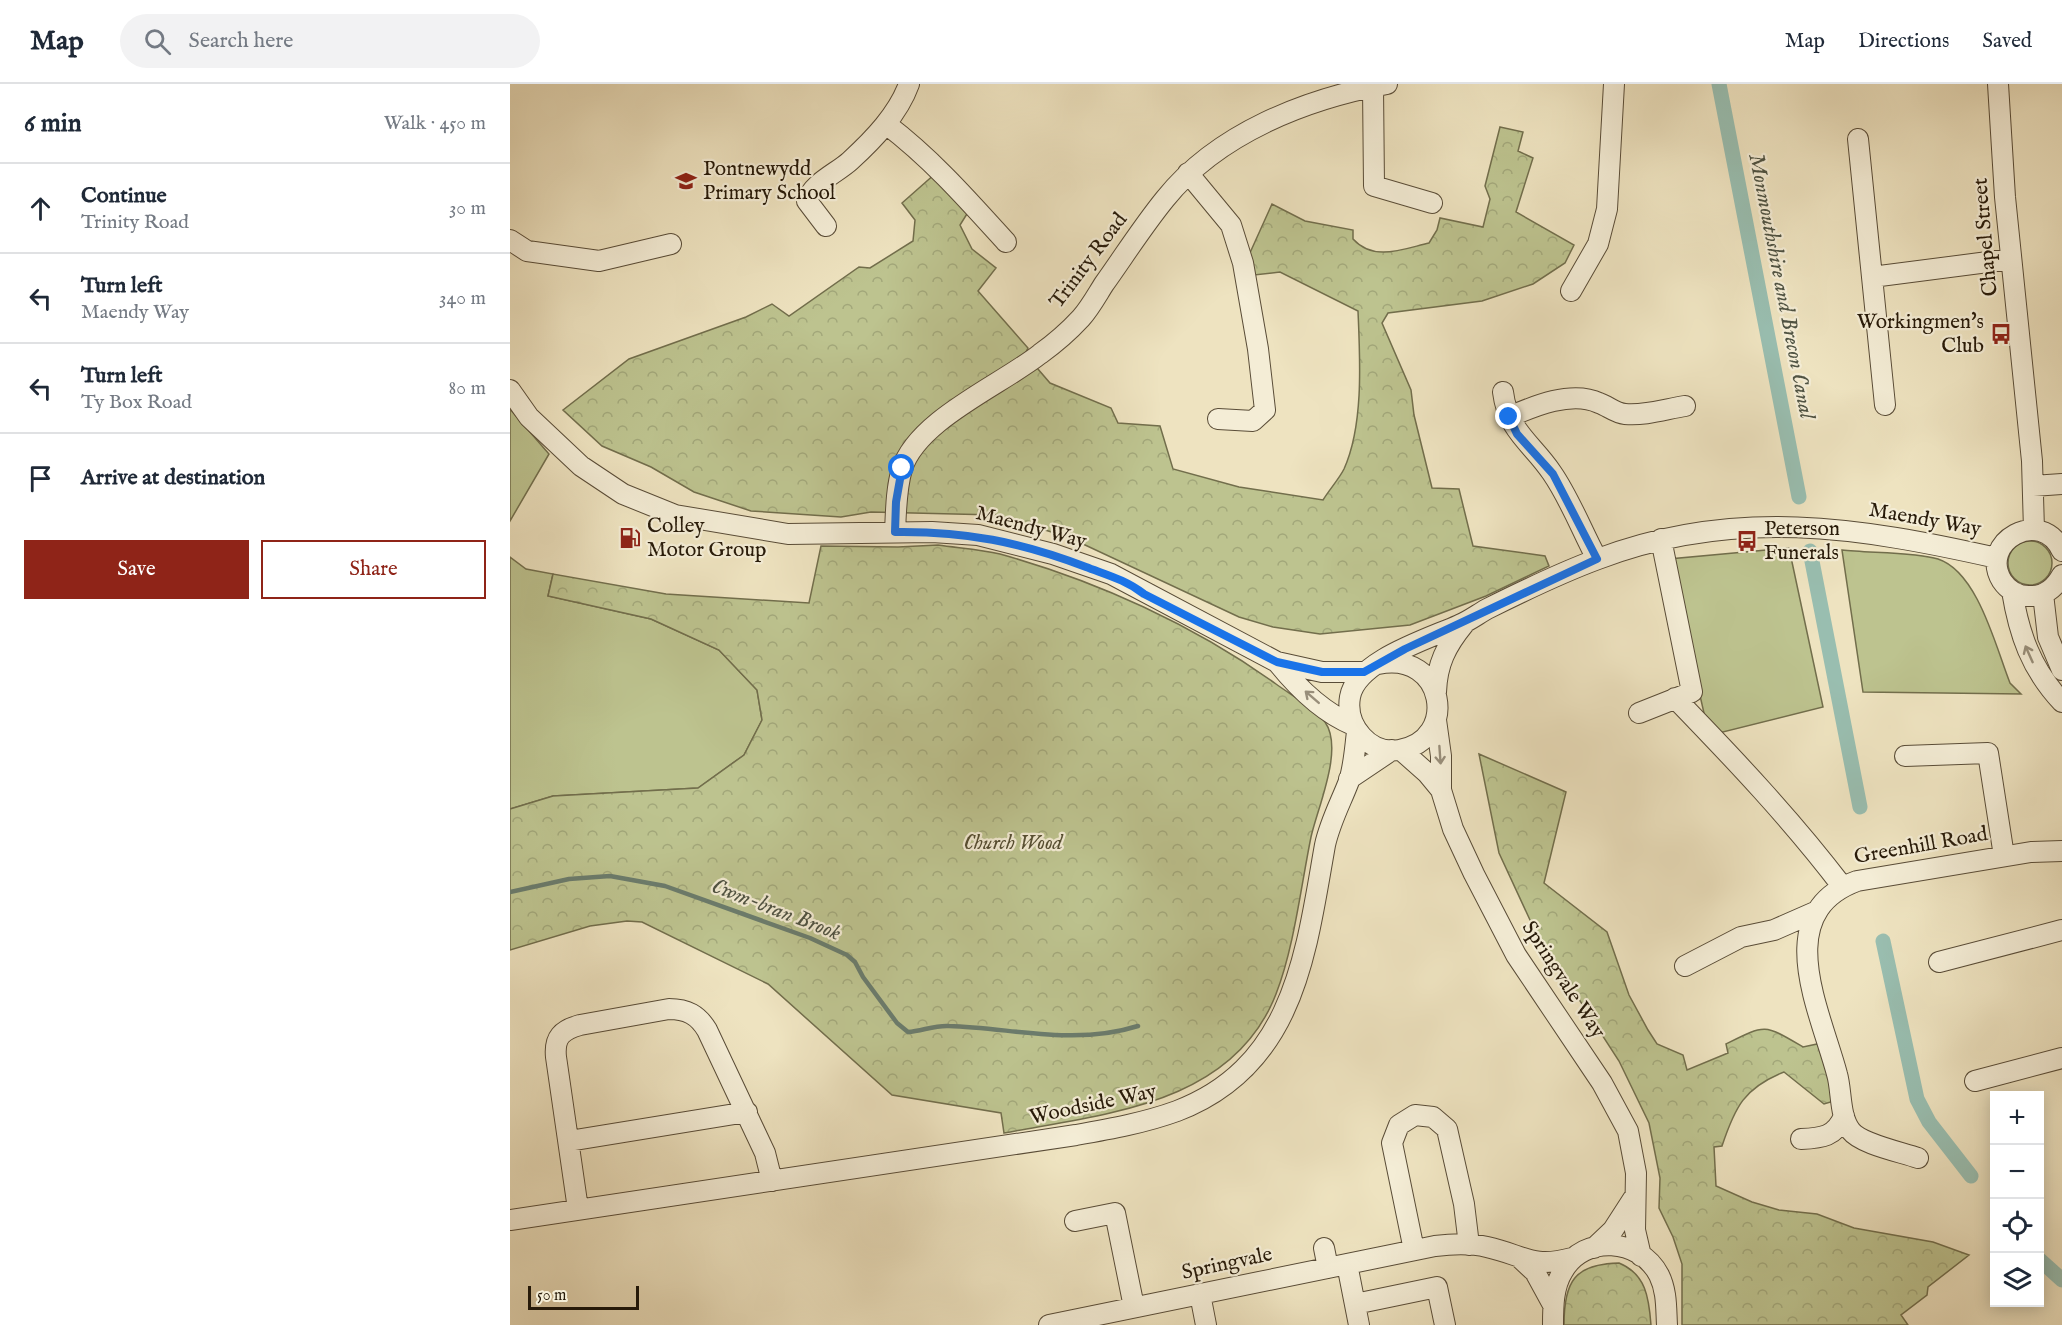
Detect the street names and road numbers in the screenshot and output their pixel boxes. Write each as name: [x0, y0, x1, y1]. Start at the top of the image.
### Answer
street label: Chapel Street: [1967, 177, 2005, 297]
street label: Trinity Road: [1044, 207, 1134, 314]
street label: Maendy Way: [1867, 497, 1984, 543]
street label: Maendy Way: [973, 500, 1090, 556]
street label: Greenhill Road: [1852, 821, 1991, 871]
street label: Springvale Way: [1515, 916, 1611, 1044]
street label: Woodside Way: [1027, 1078, 1160, 1132]
street label: Springvale: [1179, 1241, 1275, 1287]

